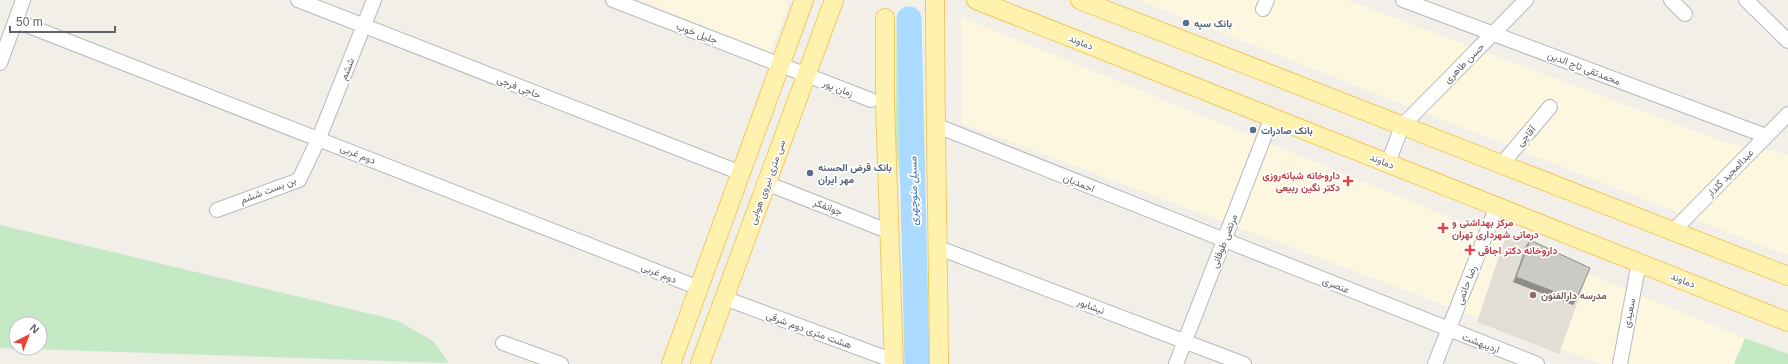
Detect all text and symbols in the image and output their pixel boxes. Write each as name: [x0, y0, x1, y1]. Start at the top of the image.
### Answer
scale bar: [10, 8, 115, 34]
text: 50 m: [16, 15, 43, 29]
marker: بانک سپه: [1181, 18, 1191, 28]
place label: بانک سپه: [1194, 18, 1232, 31]
street label: جلیل خوب: [674, 20, 719, 47]
street label: دماوند: [1067, 32, 1095, 53]
street label: حسن طاهری: [1442, 40, 1487, 86]
street label: محمدتقی تاج الدین: [1546, 49, 1622, 88]
street label: ششم: [338, 56, 357, 82]
street label: حاجی فرجی: [495, 74, 543, 101]
street label: زمان پور: [820, 77, 855, 101]
street label: آقاچی: [1514, 123, 1540, 150]
marker: بانک صادرات: [1248, 125, 1258, 135]
place label: بانک صادرات: [1261, 125, 1313, 137]
street label: سی متری نیروی هوایی: [747, 138, 788, 226]
street label: دوم غربی: [338, 142, 377, 167]
street label: عبدالمجید گلدار: [1704, 147, 1756, 201]
street label: دماوند: [1368, 151, 1396, 172]
water label: مسیل منوچهری: [906, 156, 922, 226]
place label: بانک قرض الحسنه مهر ایران: [818, 162, 892, 186]
marker: بانک قرض الحسنه مهر ایران: [805, 168, 815, 178]
place label: داروخانه شبانه‌روزی دکتر نگین ربیعی: [1262, 170, 1340, 194]
street label: احمدیان: [1061, 172, 1096, 195]
street label: بن بست ششم: [238, 174, 298, 207]
marker: داروخانه شبانه‌روزی دکتر نگین ربیعی: [1343, 176, 1353, 186]
street label: جوانفکر: [811, 196, 844, 219]
street label: مرتضی طوفانی: [1209, 212, 1240, 270]
place label: مرکز بهداشتی و درمانی شهرداری تهران: [1452, 217, 1539, 241]
marker: مرکز بهداشتی و درمانی شهرداری تهران: [1437, 222, 1449, 234]
marker: داروخانه دکتر اجاقی: [1465, 245, 1475, 255]
place label: داروخانه دکتر اجاقی: [1478, 245, 1557, 257]
street label: دوم غربی: [639, 261, 678, 286]
street label: رضا حاتمی: [1453, 264, 1479, 307]
street label: دماوند: [1669, 270, 1697, 291]
street label: عنصری: [1321, 275, 1351, 296]
marker: مدرسه دارالفنون: [1528, 290, 1538, 300]
place label: مدرسه دارالفنون: [1541, 290, 1607, 302]
street label: نیشابور: [1074, 295, 1106, 317]
street label: سعیدی: [1621, 297, 1638, 329]
street label: هشت متری دوم شرقی: [764, 309, 853, 352]
north arrow: [8, 316, 48, 356]
text: N: [28, 321, 42, 336]
street label: اردیبهشت: [1460, 331, 1501, 356]

